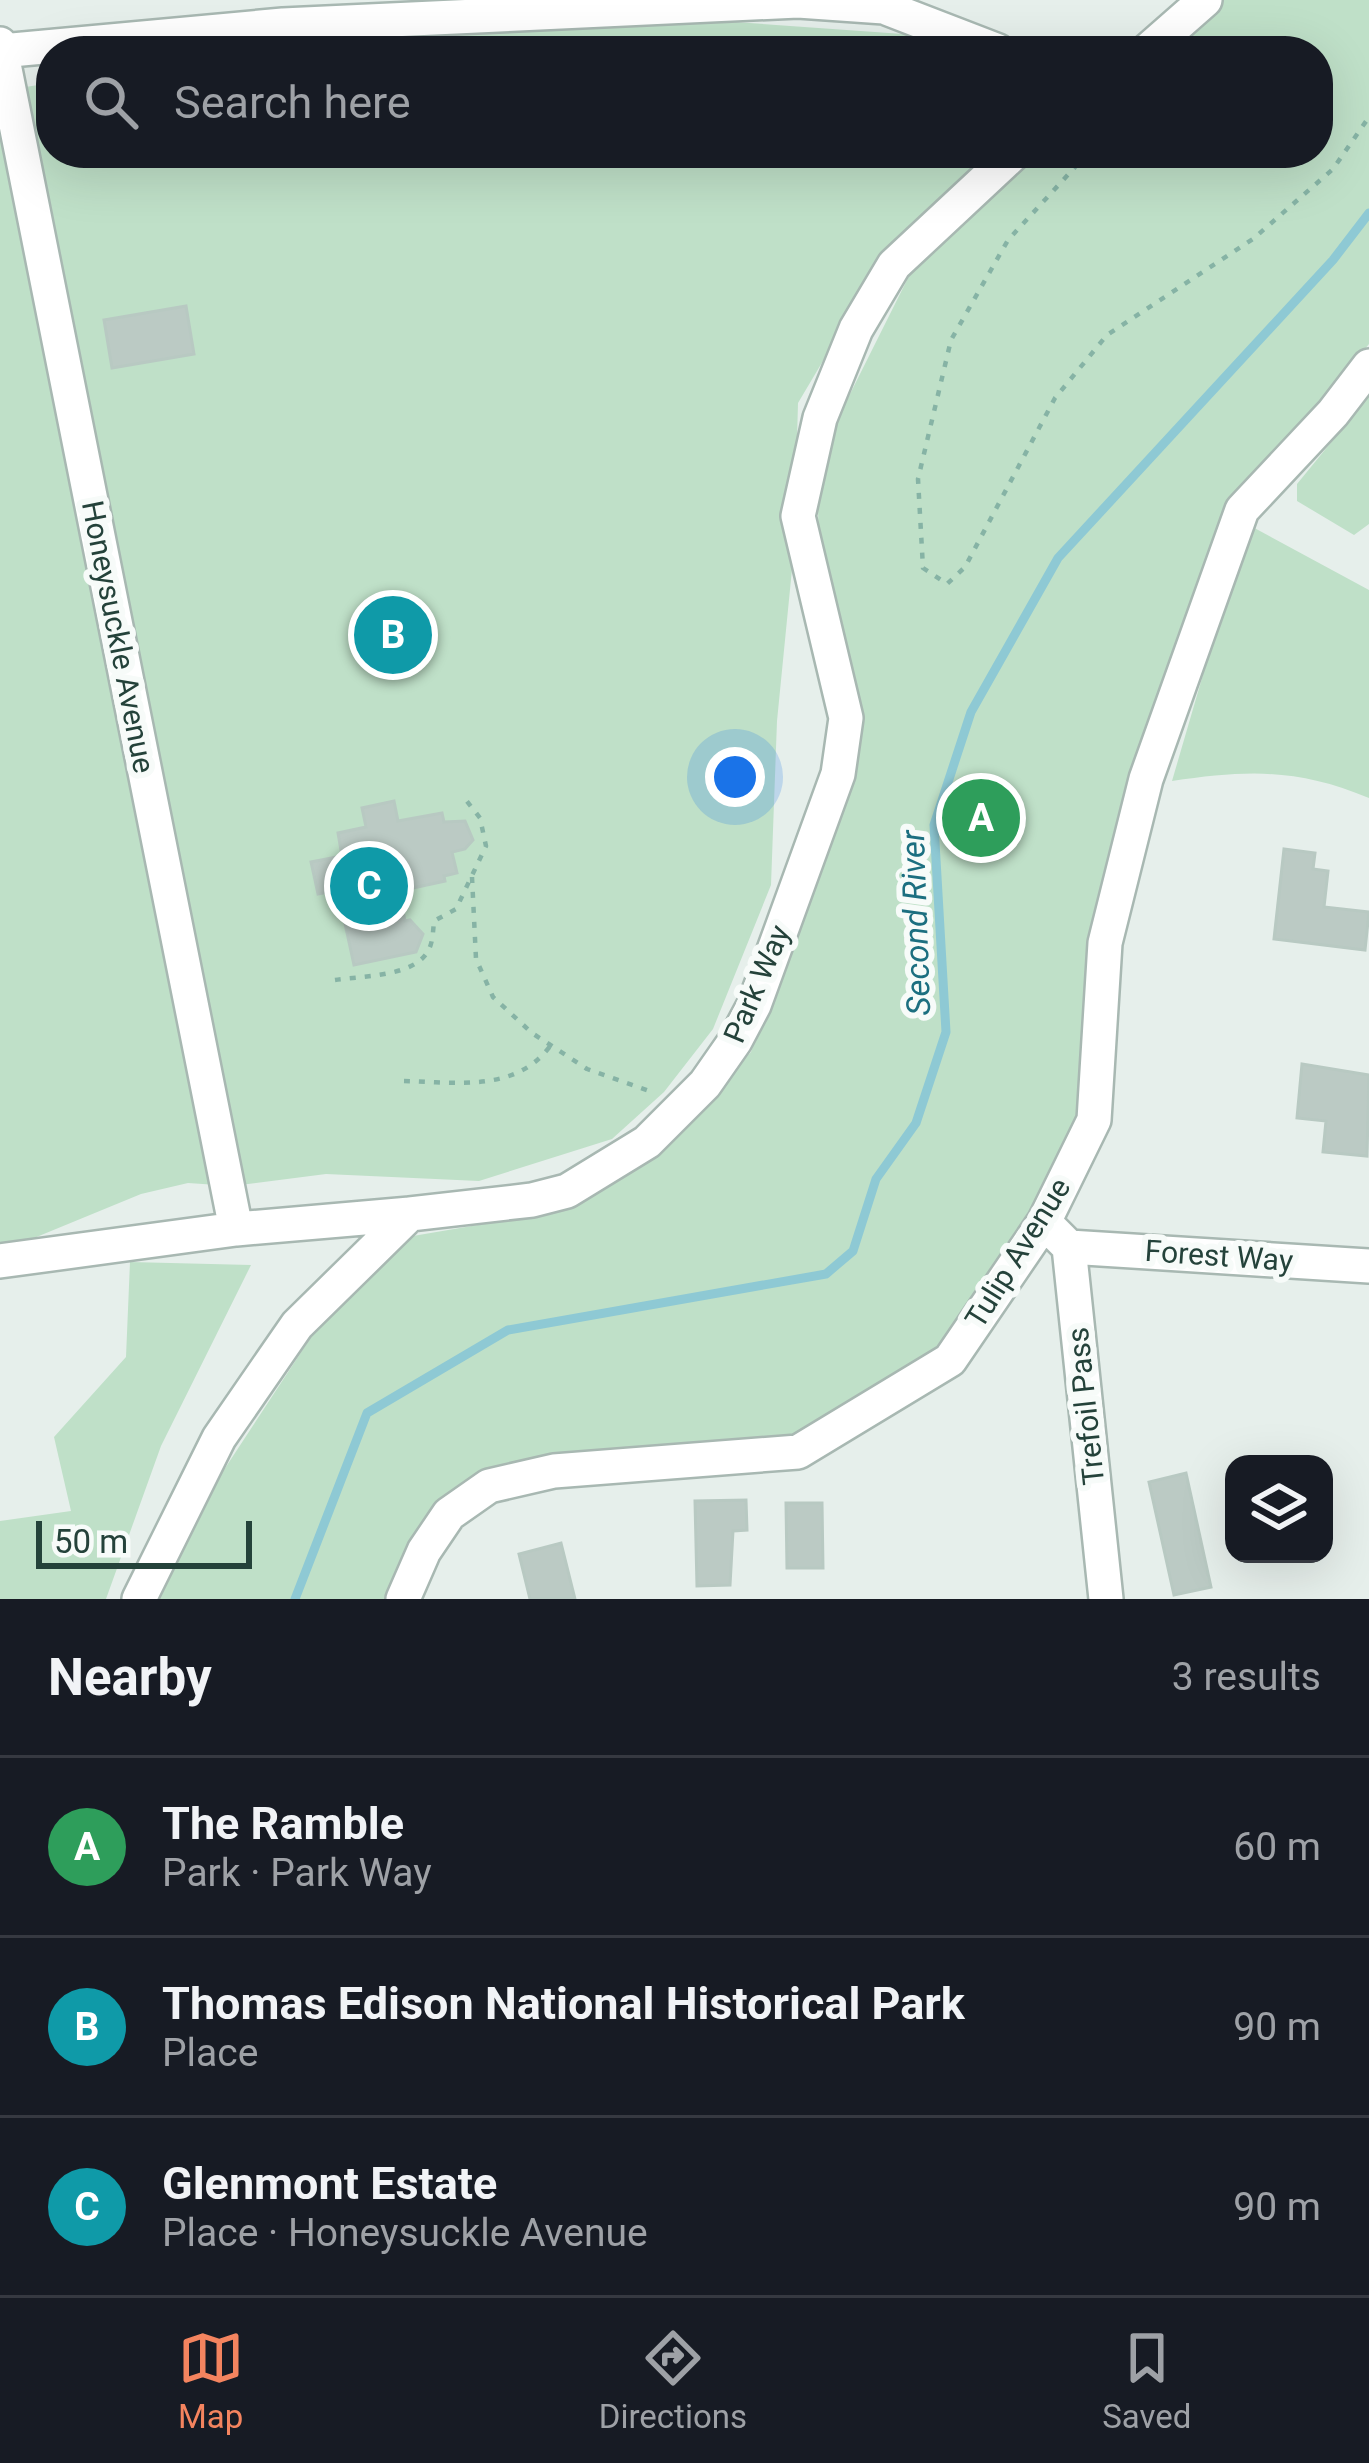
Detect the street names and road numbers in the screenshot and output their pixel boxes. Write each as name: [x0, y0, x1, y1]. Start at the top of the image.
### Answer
street label: Honeysuckle Avenue: [75, 498, 162, 776]
street label: Park Way: [716, 920, 797, 1048]
street label: Tulip Avenue: [958, 1171, 1077, 1334]
street label: Forest Way: [1144, 1233, 1294, 1278]
street label: Trefoil Pass: [1060, 1326, 1111, 1487]

